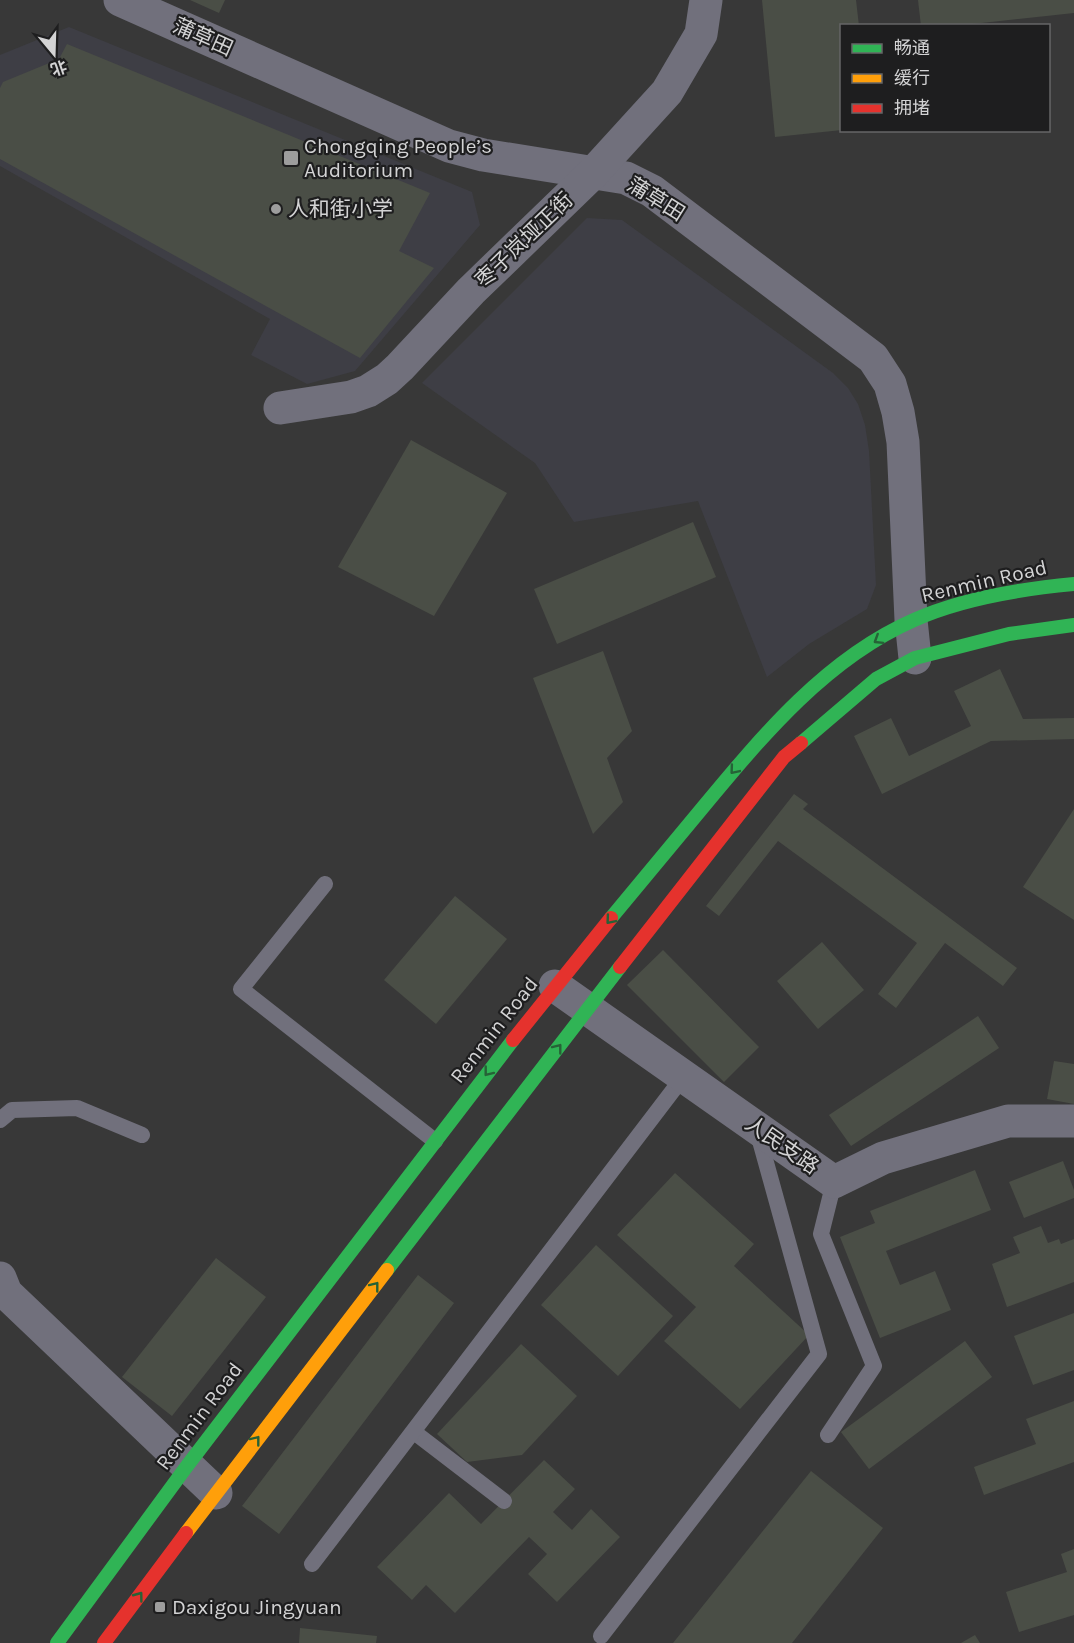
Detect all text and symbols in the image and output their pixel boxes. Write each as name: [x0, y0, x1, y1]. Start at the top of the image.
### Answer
street label: 蒲草田: [169, 13, 237, 61]
north arrow: [24, 24, 84, 84]
legend: [840, 24, 1050, 132]
text: 畅通: [894, 37, 930, 59]
text: 北: [48, 56, 69, 79]
text: 缓行: [894, 67, 930, 89]
text: 拥堵: [894, 97, 930, 119]
place label: Chongqing People’s Auditorium: [304, 134, 492, 182]
marker: Chongqing People’s Auditorium: [282, 149, 300, 167]
street label: 蒲草田: [623, 172, 689, 226]
street label: 枣子岚垭正街: [470, 188, 578, 292]
place label: 人和街小学: [288, 197, 393, 221]
marker: 人和街小学: [269, 202, 283, 216]
street label: Renmin Road: [919, 555, 1049, 607]
one-way arrow: [874, 632, 884, 644]
one-way arrow: [731, 763, 742, 774]
one-way arrow: [606, 913, 617, 924]
street label: Renmin Road: [445, 972, 543, 1088]
one-way arrow: [551, 1043, 562, 1054]
one-way arrow: [485, 1065, 496, 1076]
street label: 人民支路: [741, 1111, 823, 1179]
one-way arrow: [368, 1281, 379, 1292]
street label: Renmin Road: [151, 1358, 247, 1474]
one-way arrow: [249, 1436, 260, 1447]
one-way arrow: [132, 1592, 143, 1603]
place label: Daxigou Jingyuan: [172, 1595, 342, 1619]
marker: Daxigou Jingyuan: [153, 1600, 167, 1614]

